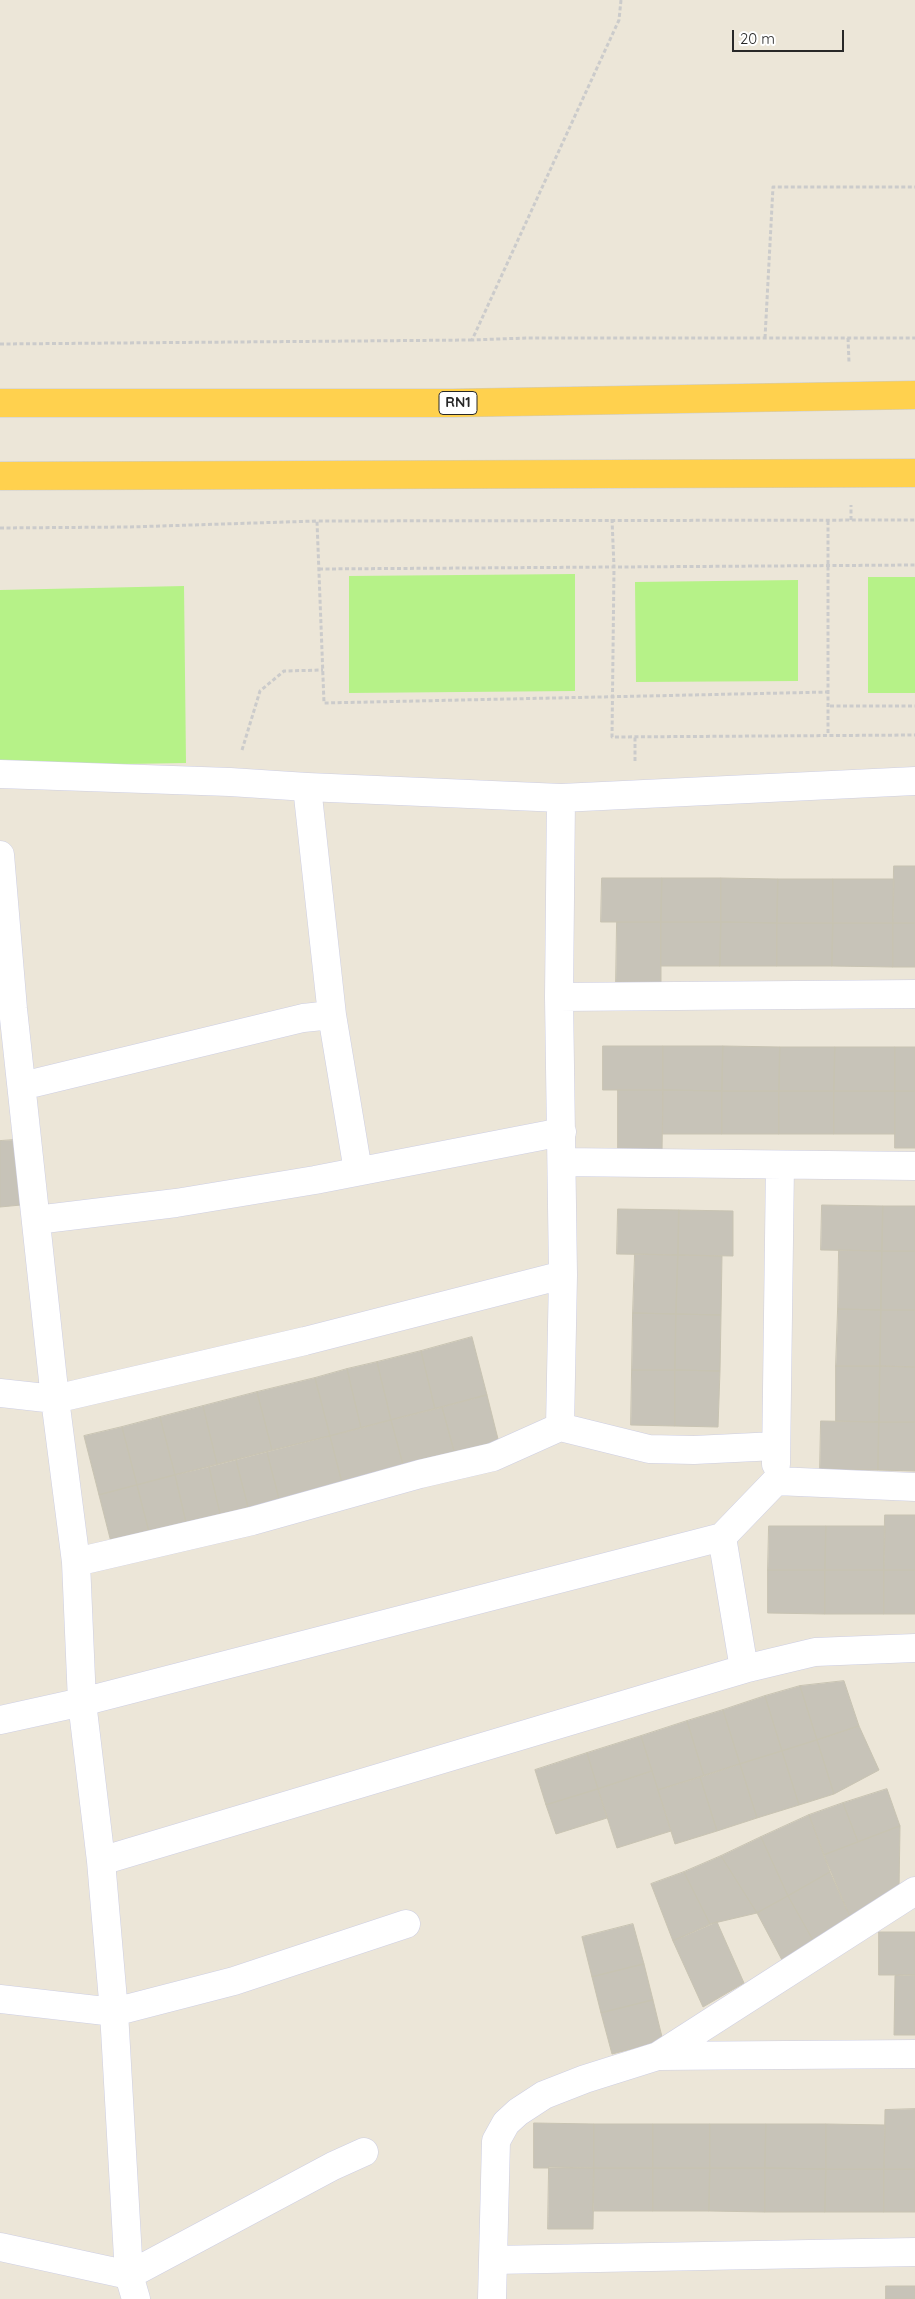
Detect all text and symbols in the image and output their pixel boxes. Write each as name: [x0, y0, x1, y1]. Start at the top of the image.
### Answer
scale bar: [735, 20, 848, 52]
text: 20 m: [740, 29, 775, 48]
road number: RN1: [439, 392, 477, 414]

